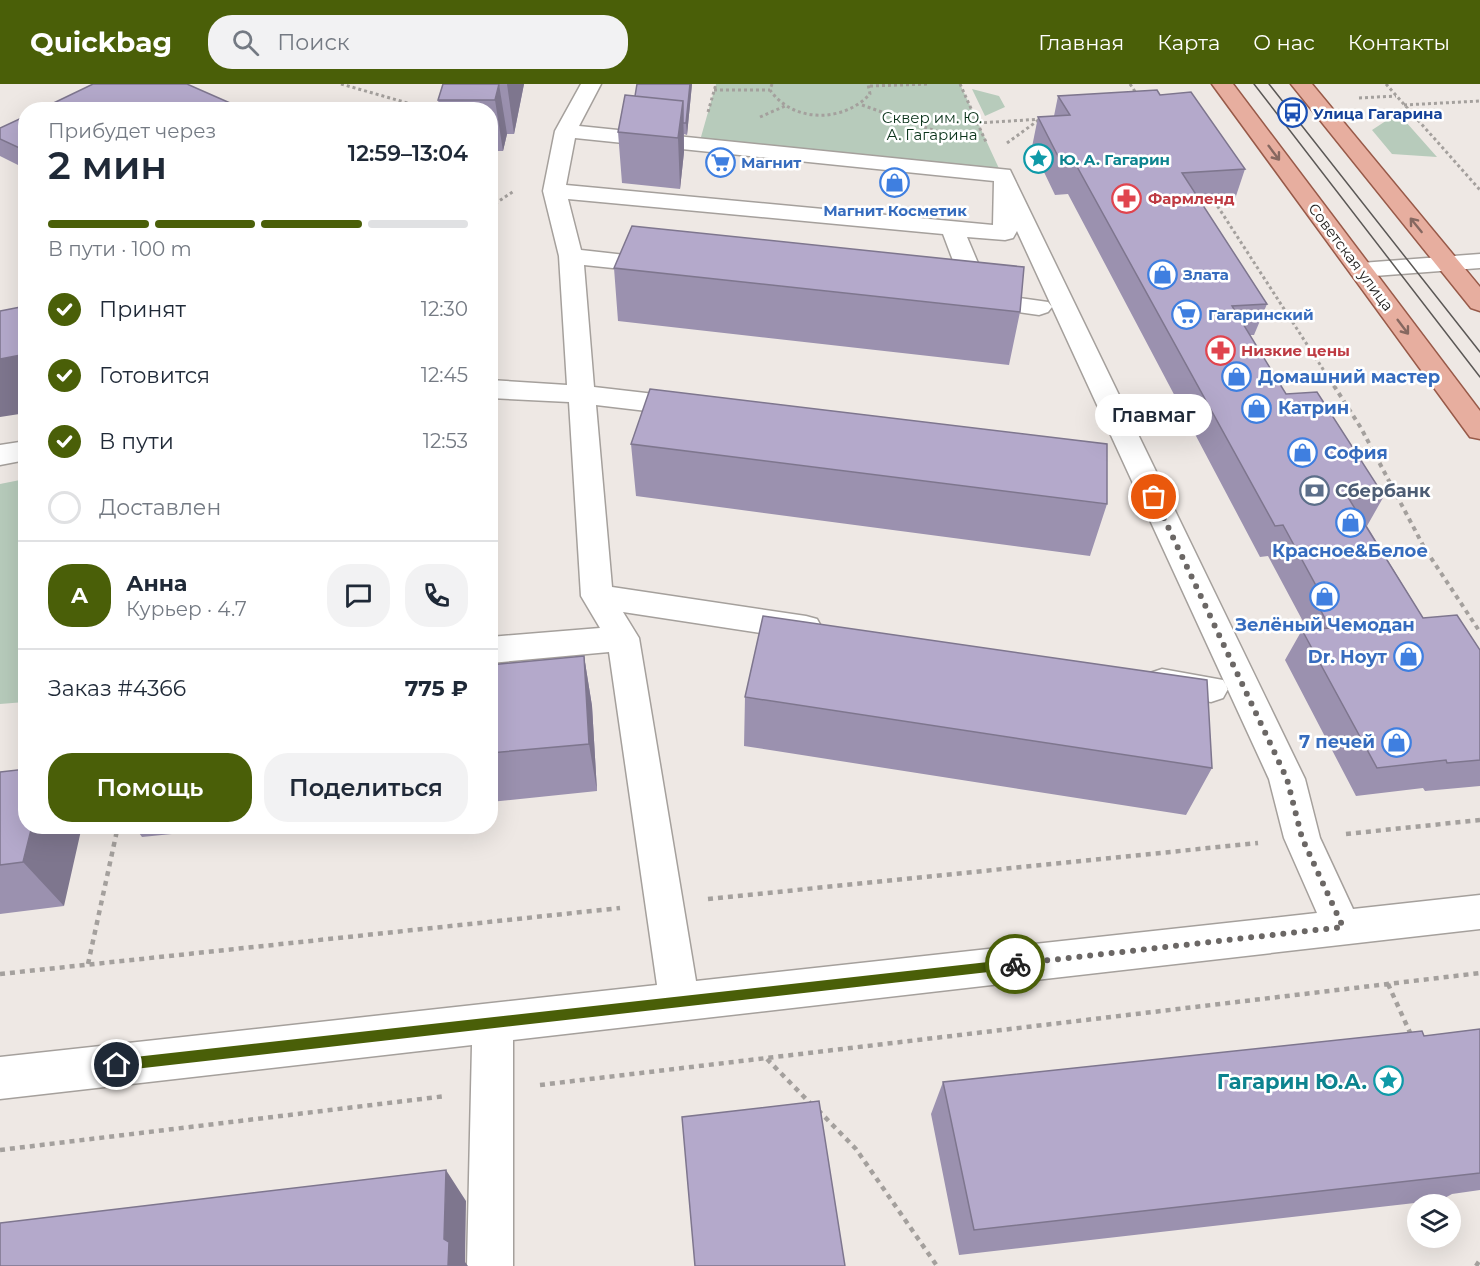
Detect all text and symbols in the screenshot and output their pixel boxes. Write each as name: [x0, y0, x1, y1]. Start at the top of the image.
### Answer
search box: [208, 15, 628, 69]
text: Quickbag: [30, 25, 172, 59]
icon: search: [229, 26, 262, 59]
text: Поиск: [277, 29, 350, 56]
text: Главная: [1038, 30, 1124, 55]
text: Карта: [1157, 30, 1220, 55]
text: О нас: [1253, 30, 1315, 55]
text: Контакты: [1348, 30, 1450, 55]
bus stop icon: Улица Гагарина: [1276, 97, 1308, 129]
place label: Улица Гагарина: [1313, 104, 1443, 123]
park label: Сквер им. Ю. А. Гагарина: [882, 108, 982, 144]
text: Прибудет через: [48, 119, 216, 143]
text: 12:59–13:04: [348, 140, 468, 167]
text: 2 мин: [48, 141, 167, 189]
place icon: Ю. А. Гагарин: [1022, 143, 1054, 175]
one-way arrow: [1268, 145, 1280, 161]
supermarket icon: Магнит: [704, 146, 736, 178]
place label: Ю. А. Гагарин: [1059, 150, 1170, 169]
place label: Магнит: [741, 153, 801, 172]
shop icon: Магнит Косметик: [879, 167, 911, 199]
pharmacy icon: Фармленд: [1111, 182, 1143, 214]
place label: Фармленд: [1148, 189, 1235, 208]
street label: Советская улица: [1304, 199, 1398, 315]
place label: Магнит Косметик: [823, 201, 967, 220]
one-way arrow: [1410, 218, 1423, 234]
text: В пути · 100 m: [48, 237, 192, 261]
shop icon: Злата: [1146, 258, 1178, 290]
place label: Злата: [1182, 265, 1229, 284]
icon: check: [48, 293, 81, 326]
text: Принят: [99, 296, 186, 323]
text: 12:30: [421, 297, 468, 321]
supermarket icon: Гагаринский: [1171, 298, 1203, 330]
place label: Гагаринский: [1208, 305, 1314, 324]
one-way arrow: [1396, 318, 1409, 334]
pharmacy icon: Низкие цены: [1204, 334, 1236, 366]
place label: Низкие цены: [1241, 341, 1350, 360]
icon: check: [48, 359, 81, 392]
shop icon: Домашний мастер: [1221, 361, 1253, 393]
text: Готовится: [99, 362, 210, 389]
text: 12:45: [421, 363, 468, 387]
place label: Домашний мастер: [1258, 366, 1440, 388]
shop icon: Катрин: [1241, 392, 1273, 424]
callout: Главмаг: [1096, 395, 1212, 437]
place label: Катрин: [1278, 397, 1349, 419]
text: Главмаг: [1111, 403, 1196, 427]
icon: check: [48, 425, 81, 458]
text: В пути: [99, 428, 174, 455]
text: 12:53: [423, 429, 468, 453]
shop icon: София: [1287, 437, 1319, 469]
place label: София: [1324, 442, 1388, 464]
pin: [1128, 471, 1179, 522]
bank icon: Сбербанк: [1298, 475, 1330, 507]
icon: bag: [1137, 480, 1170, 513]
place label: Сбербанк: [1335, 480, 1431, 502]
text: Доставлен: [99, 494, 221, 521]
shop icon: Красное&Белое: [1334, 506, 1366, 538]
place label: Красное&Белое: [1272, 540, 1428, 562]
button: chat: [327, 564, 390, 627]
button: phone: [405, 564, 468, 627]
text: Анна: [126, 570, 187, 597]
shop icon: Зелёный Чемодан: [1309, 580, 1341, 612]
text: А: [71, 582, 88, 609]
text: Курьер · 4.7: [126, 597, 247, 621]
place label: Зелёный Чемодан: [1234, 614, 1415, 636]
shop icon: Dr. Ноут: [1392, 641, 1424, 673]
place label: Dr. Ноут: [1308, 646, 1387, 668]
text: Заказ #4366: [48, 675, 186, 702]
text: 775 ₽: [405, 675, 468, 702]
shop icon: 7 печей: [1380, 726, 1412, 758]
place label: 7 печей: [1299, 731, 1375, 753]
button: Помощь: [48, 753, 252, 822]
button: Поделиться: [264, 753, 468, 822]
courier: [985, 934, 1045, 994]
icon: bike: [999, 948, 1032, 981]
pin: [91, 1039, 142, 1090]
icon: home: [100, 1048, 133, 1081]
place icon: Гагарин Ю.А.: [1372, 1065, 1404, 1097]
place label: Гагарин Ю.А.: [1217, 1069, 1367, 1094]
map controls: [1407, 1194, 1461, 1248]
button: layers: [1407, 1194, 1461, 1248]

